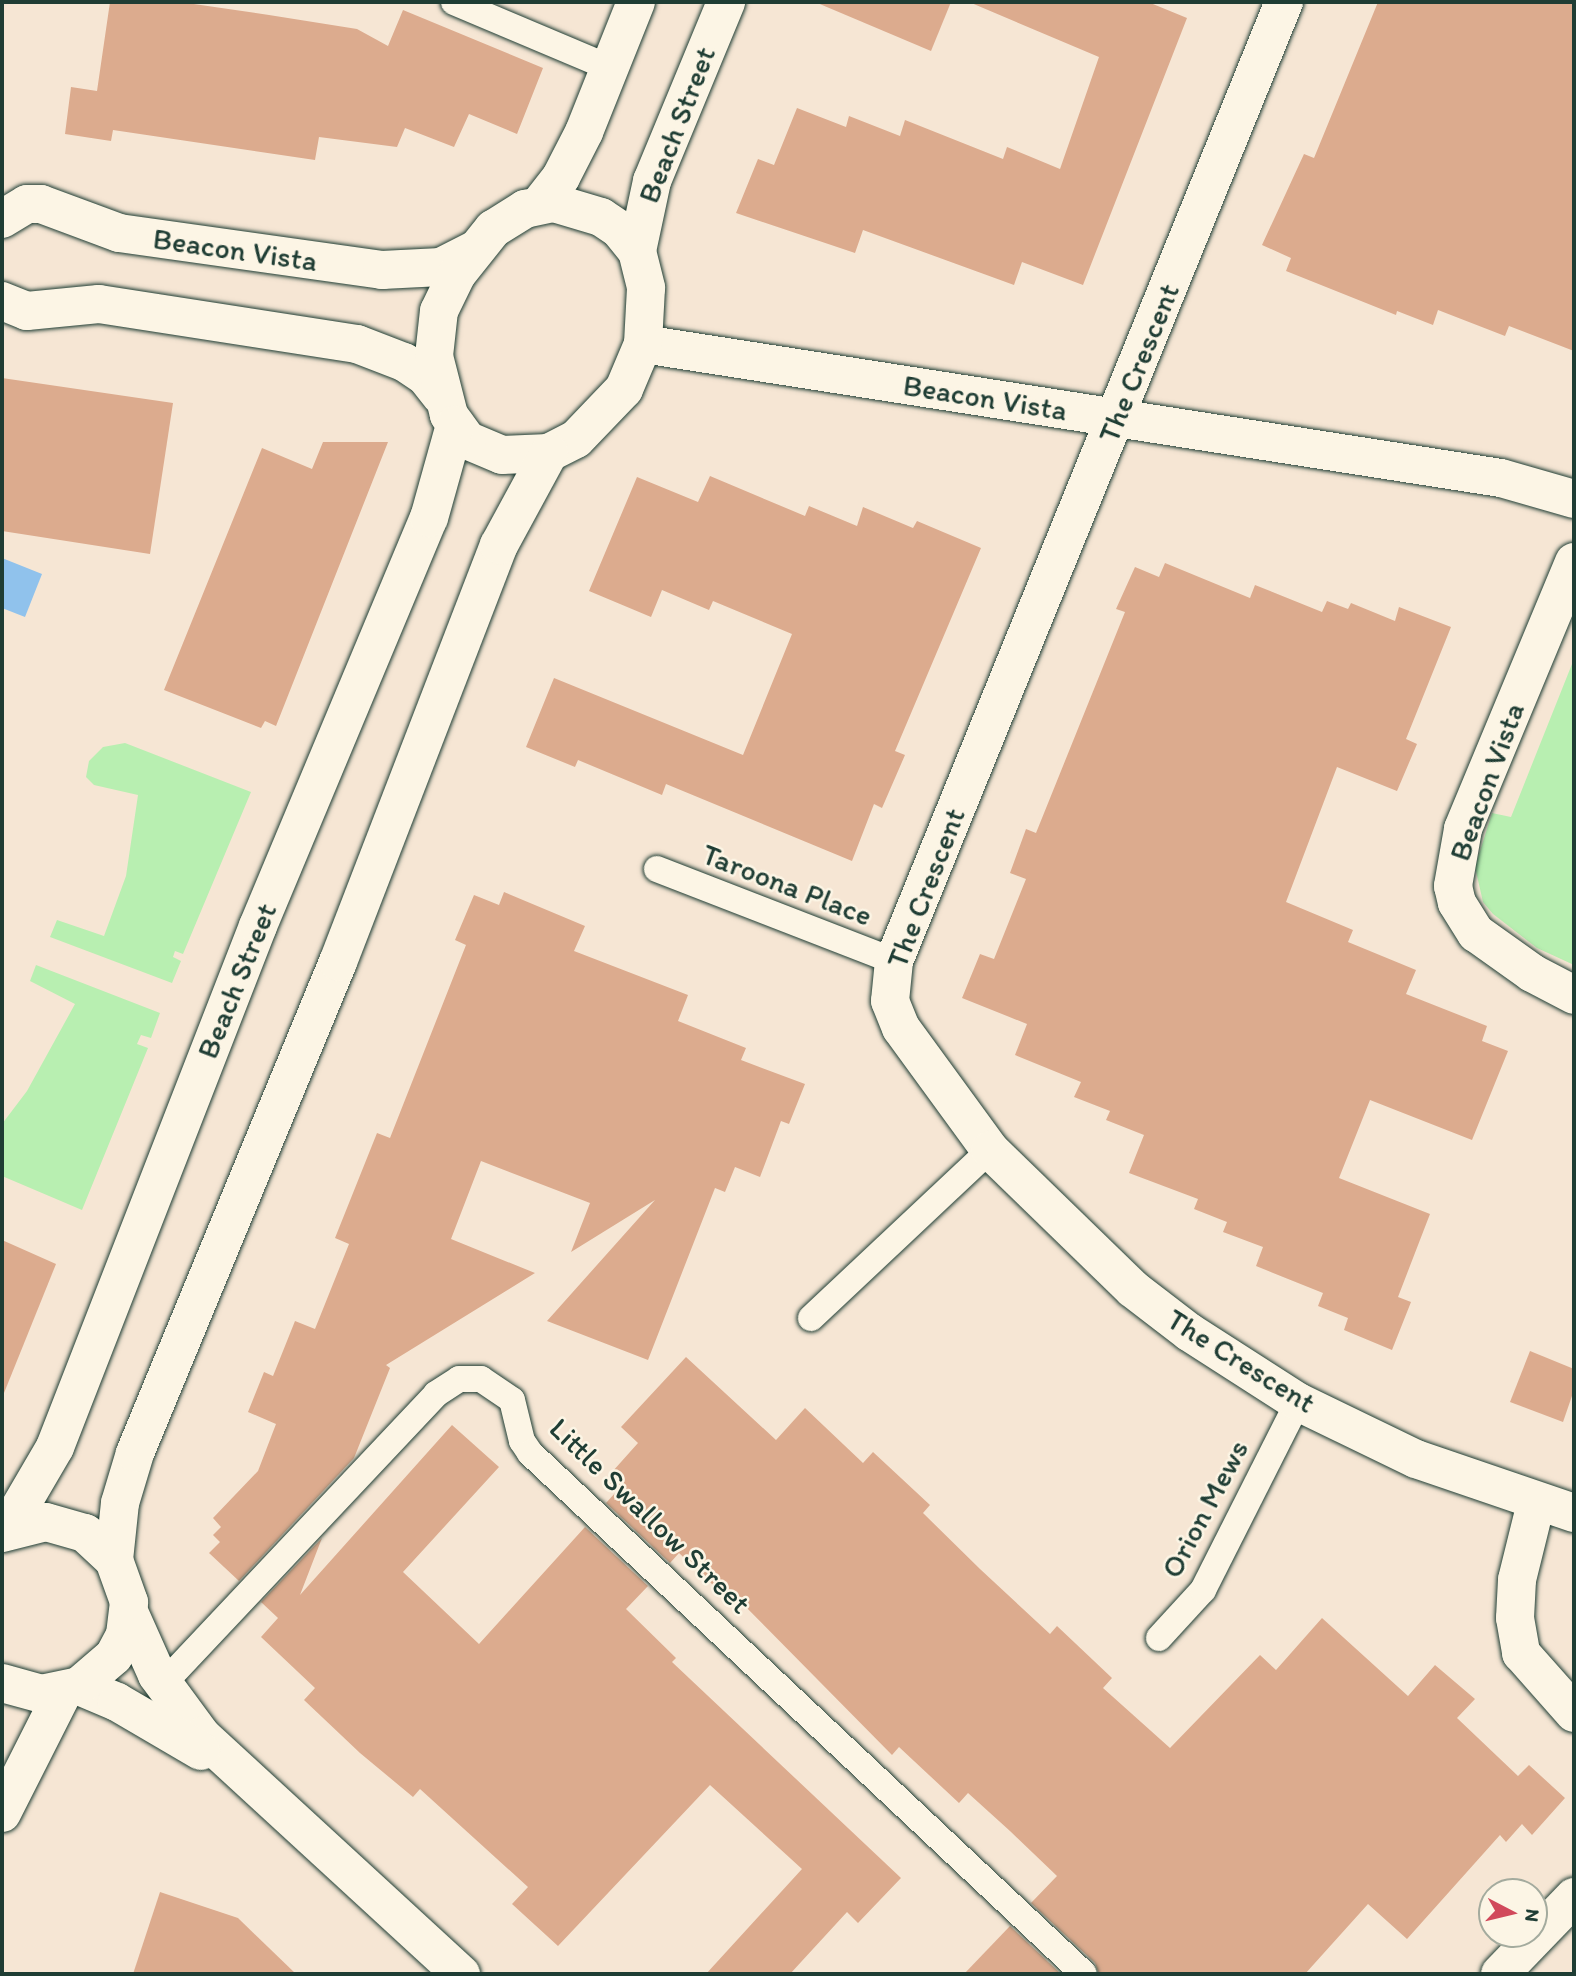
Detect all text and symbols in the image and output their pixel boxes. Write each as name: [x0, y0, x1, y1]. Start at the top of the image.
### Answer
street label: Beach Street: [631, 42, 723, 208]
street label: Beacon Vista: [151, 221, 319, 279]
street label: The Crescent: [1091, 278, 1187, 448]
street label: Beacon Vista: [901, 367, 1069, 429]
street label: Beacon Vista: [1442, 698, 1532, 866]
street label: The Crescent: [879, 803, 973, 973]
street label: Taroona Place: [697, 836, 877, 934]
street label: Beach Street: [190, 898, 284, 1064]
street label: The Crescent: [1160, 1301, 1322, 1421]
street label: Little Swallow Street: [542, 1411, 758, 1621]
street label: Orion Mews: [1154, 1434, 1256, 1584]
north arrow: [1478, 1878, 1548, 1948]
text: N: [1520, 1908, 1545, 1923]

